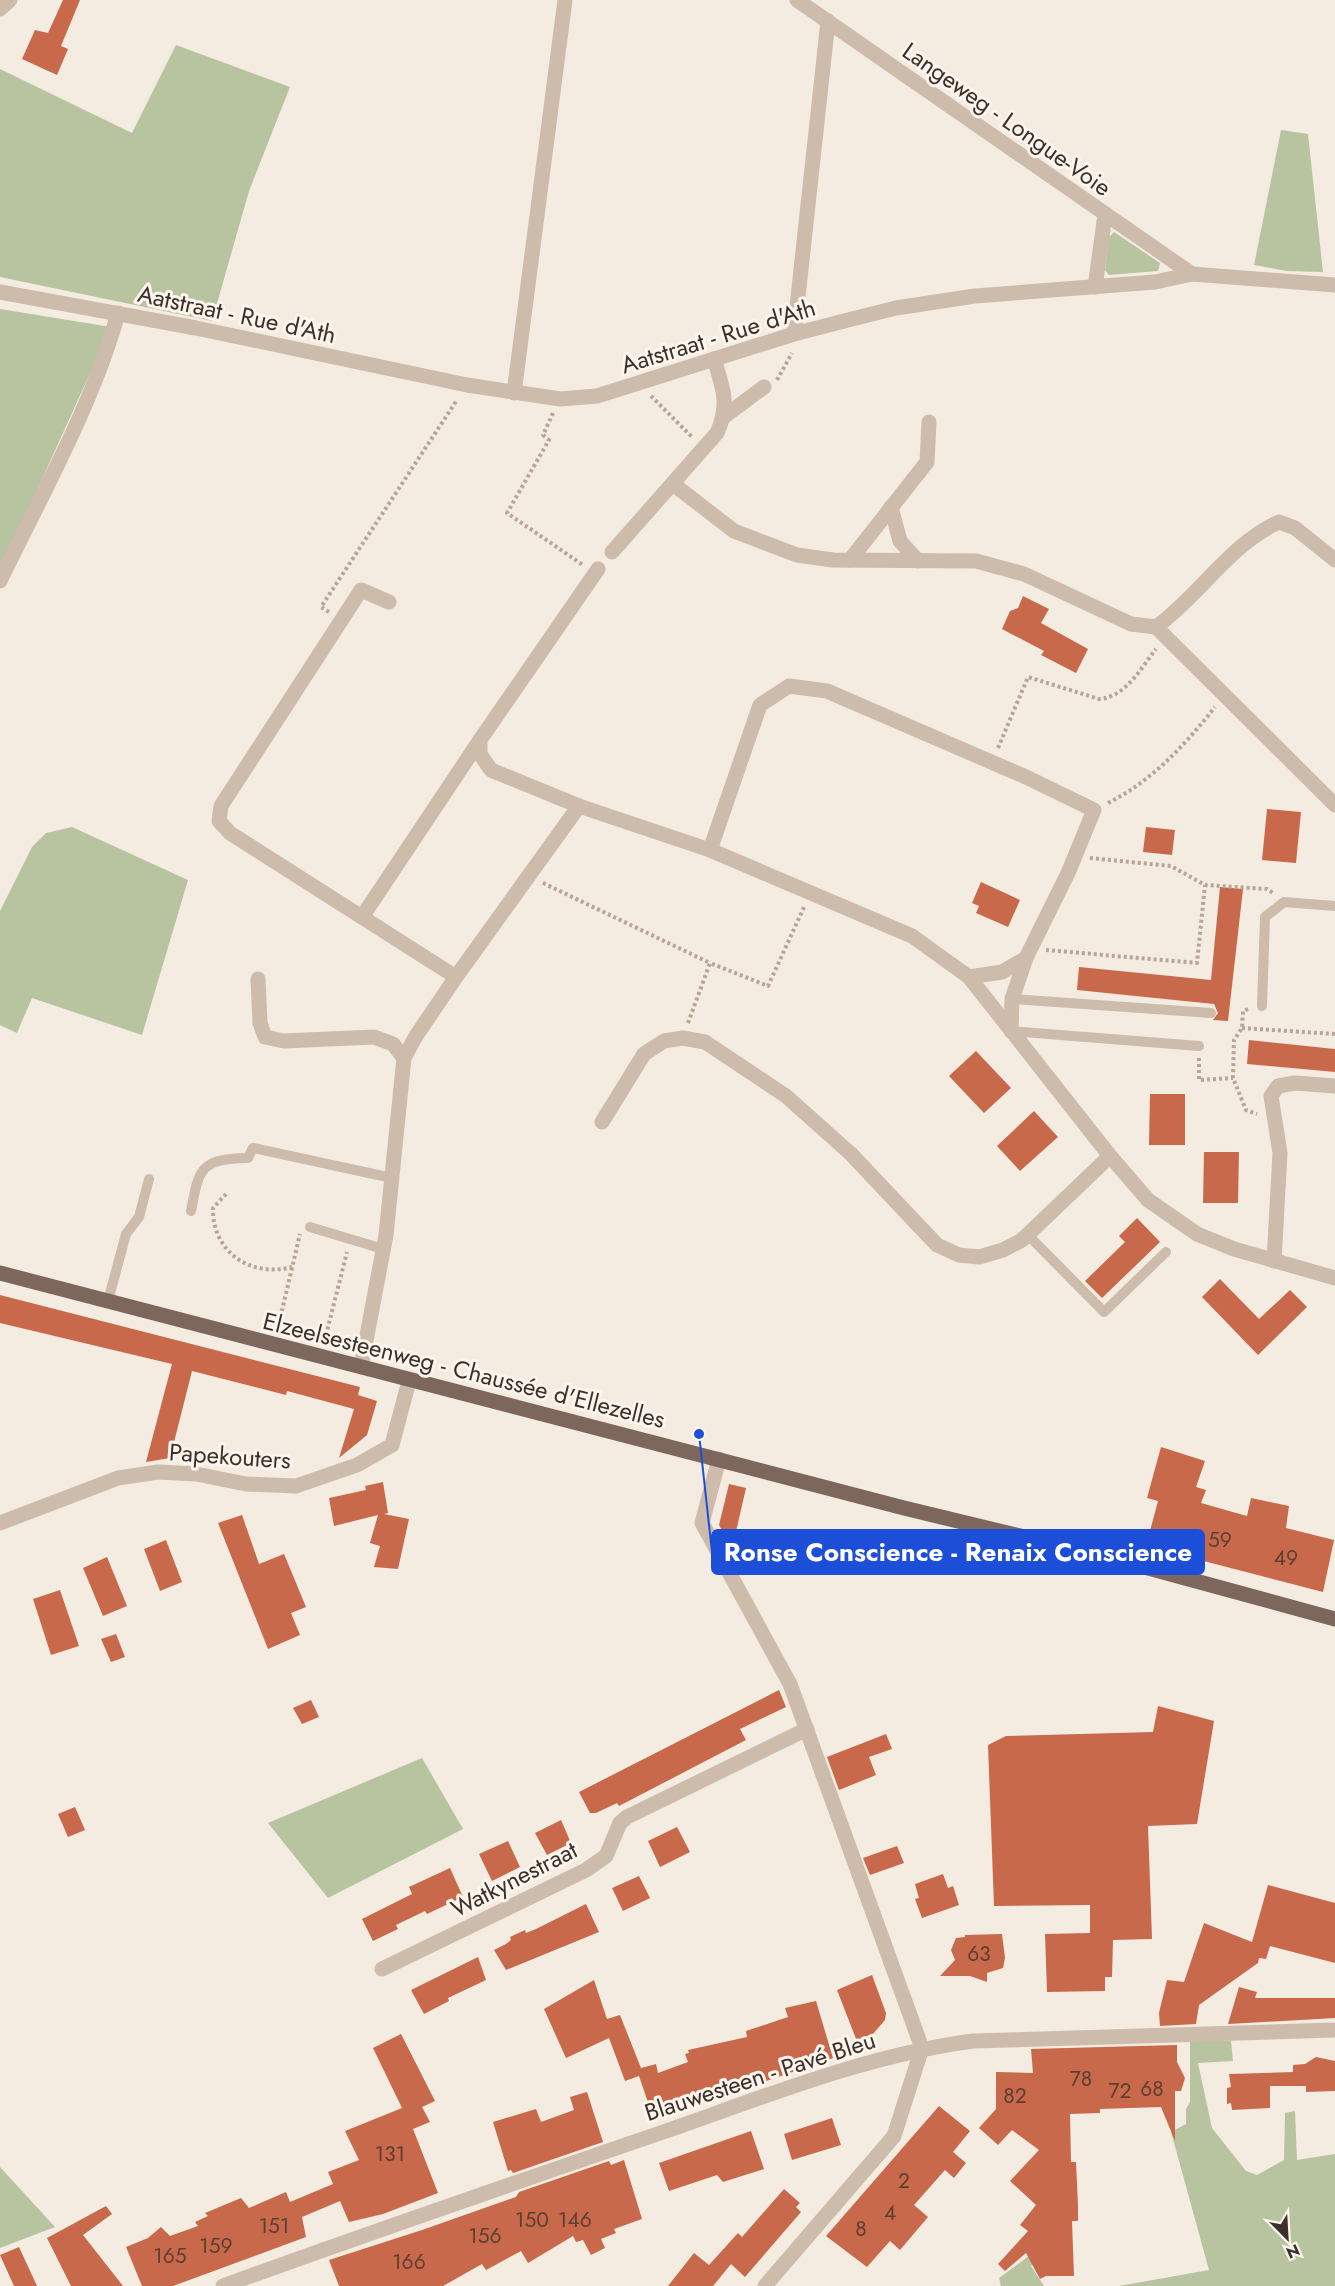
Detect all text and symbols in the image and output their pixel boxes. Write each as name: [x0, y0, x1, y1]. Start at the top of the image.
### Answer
street label: Langeweg - Longue-Voie: [895, 34, 1119, 204]
street label: Aatstraat - Rue d'Ath: [135, 276, 339, 352]
street label: Aatstraat - Rue d'Ath: [616, 290, 820, 382]
street label: Elzeelsesteenweg - Chaussée d'Ellezelles: [259, 1303, 669, 1437]
street label: Papekouters: [168, 1434, 292, 1478]
house number: 59: [1208, 1525, 1232, 1555]
callout: Ronse Conscience - Renaix Conscience: [712, 1530, 1204, 1574]
text: Ronse Conscience - Renaix Conscience: [724, 1533, 1192, 1571]
house number: 49: [1274, 1543, 1298, 1573]
street label: Watkynestraat: [445, 1832, 583, 1926]
house number: 63: [967, 1939, 991, 1969]
street label: Blauwesteen - Pavé Bleu: [640, 2022, 880, 2130]
house number: 78: [1070, 2064, 1092, 2094]
house number: 68: [1140, 2074, 1164, 2104]
house number: 72: [1109, 2076, 1131, 2106]
house number: 82: [1003, 2081, 1027, 2111]
house number: 131: [375, 2139, 405, 2169]
house number: 2: [898, 2166, 910, 2196]
house number: 4: [884, 2198, 896, 2228]
house number: 150: [515, 2205, 549, 2235]
house number: 146: [558, 2205, 592, 2235]
north arrow: [1257, 2208, 1317, 2268]
house number: 151: [259, 2211, 289, 2241]
house number: 8: [855, 2214, 867, 2244]
house number: 156: [468, 2221, 502, 2251]
house number: 159: [199, 2231, 233, 2261]
text: N: [1282, 2238, 1303, 2264]
house number: 165: [153, 2241, 187, 2271]
house number: 166: [392, 2247, 426, 2277]

